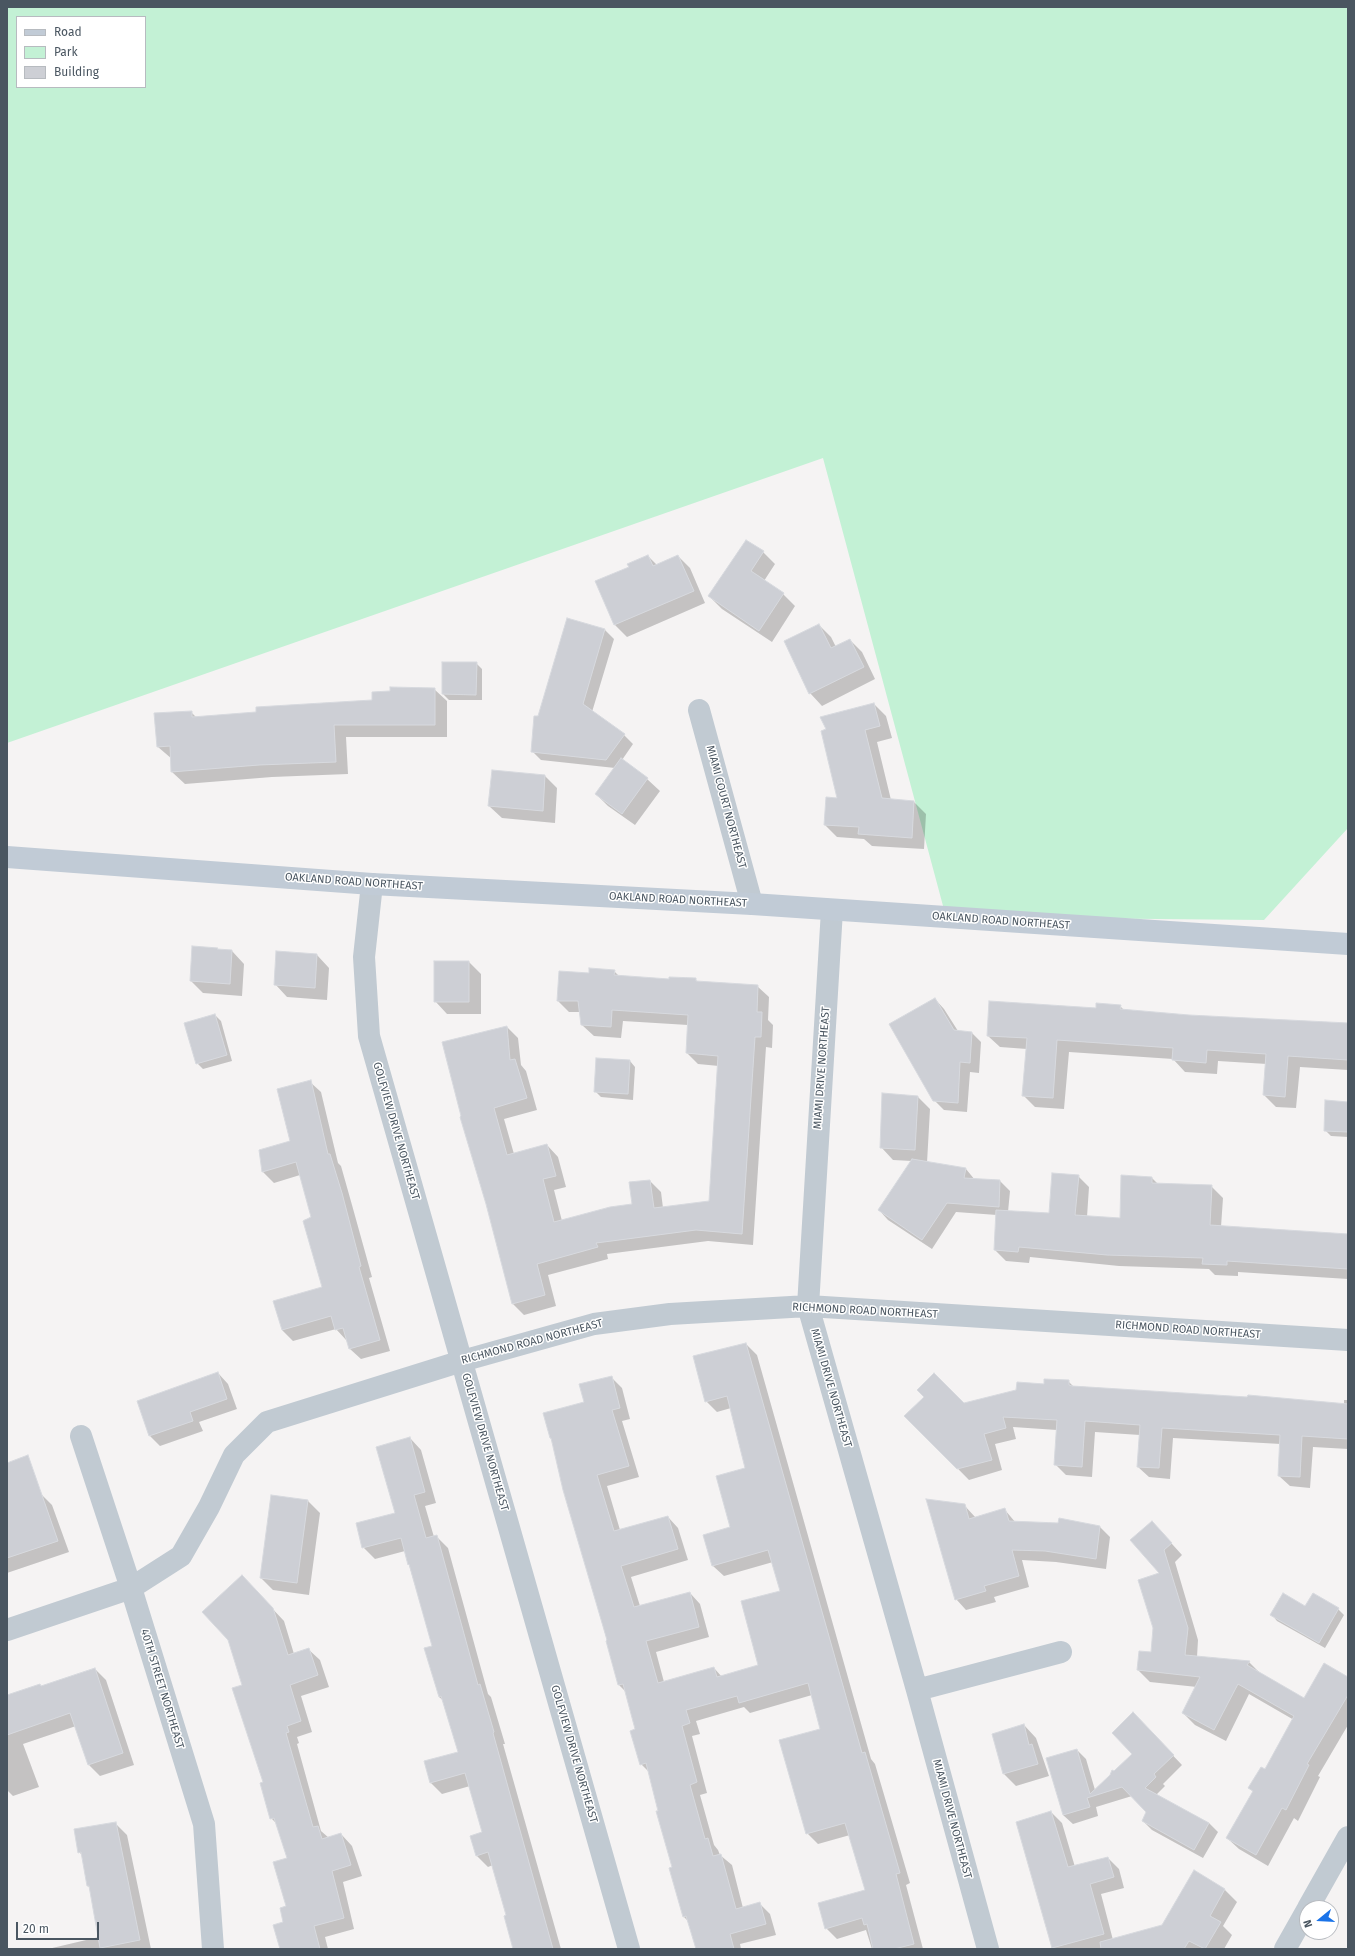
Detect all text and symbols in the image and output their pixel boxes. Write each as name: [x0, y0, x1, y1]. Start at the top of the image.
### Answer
legend: [16, 16, 146, 88]
text: Road: [54, 25, 82, 39]
text: Park: [54, 45, 78, 59]
text: Building: [54, 65, 99, 79]
street label: MIAMI COURT NORTHEAST: [703, 744, 749, 870]
street label: OAKLAND ROAD NORTHEAST: [285, 871, 423, 893]
street label: OAKLAND ROAD NORTHEAST: [609, 890, 747, 910]
street label: OAKLAND ROAD NORTHEAST: [932, 910, 1070, 932]
street label: MIAMI DRIVE NORTHEAST: [811, 1006, 833, 1130]
street label: GOLFVIEW DRIVE NORTHEAST: [370, 1060, 422, 1202]
street label: RICHMOND ROAD NORTHEAST: [792, 1301, 938, 1321]
street label: RICHMOND ROAD NORTHEAST: [460, 1317, 604, 1367]
street label: RICHMOND ROAD NORTHEAST: [1115, 1318, 1261, 1342]
street label: MIAMI DRIVE NORTHEAST: [808, 1327, 854, 1449]
street label: GOLFVIEW DRIVE NORTHEAST: [459, 1371, 511, 1513]
street label: 40TH STREET NORTHEAST: [137, 1628, 187, 1750]
street label: GOLFVIEW DRIVE NORTHEAST: [548, 1683, 600, 1825]
street label: MIAMI DRIVE NORTHEAST: [930, 1758, 974, 1880]
north arrow: [1299, 1900, 1339, 1940]
scale bar: [18, 1914, 101, 1940]
text: N: [1301, 1918, 1315, 1929]
text: 20 m: [23, 1922, 49, 1936]

